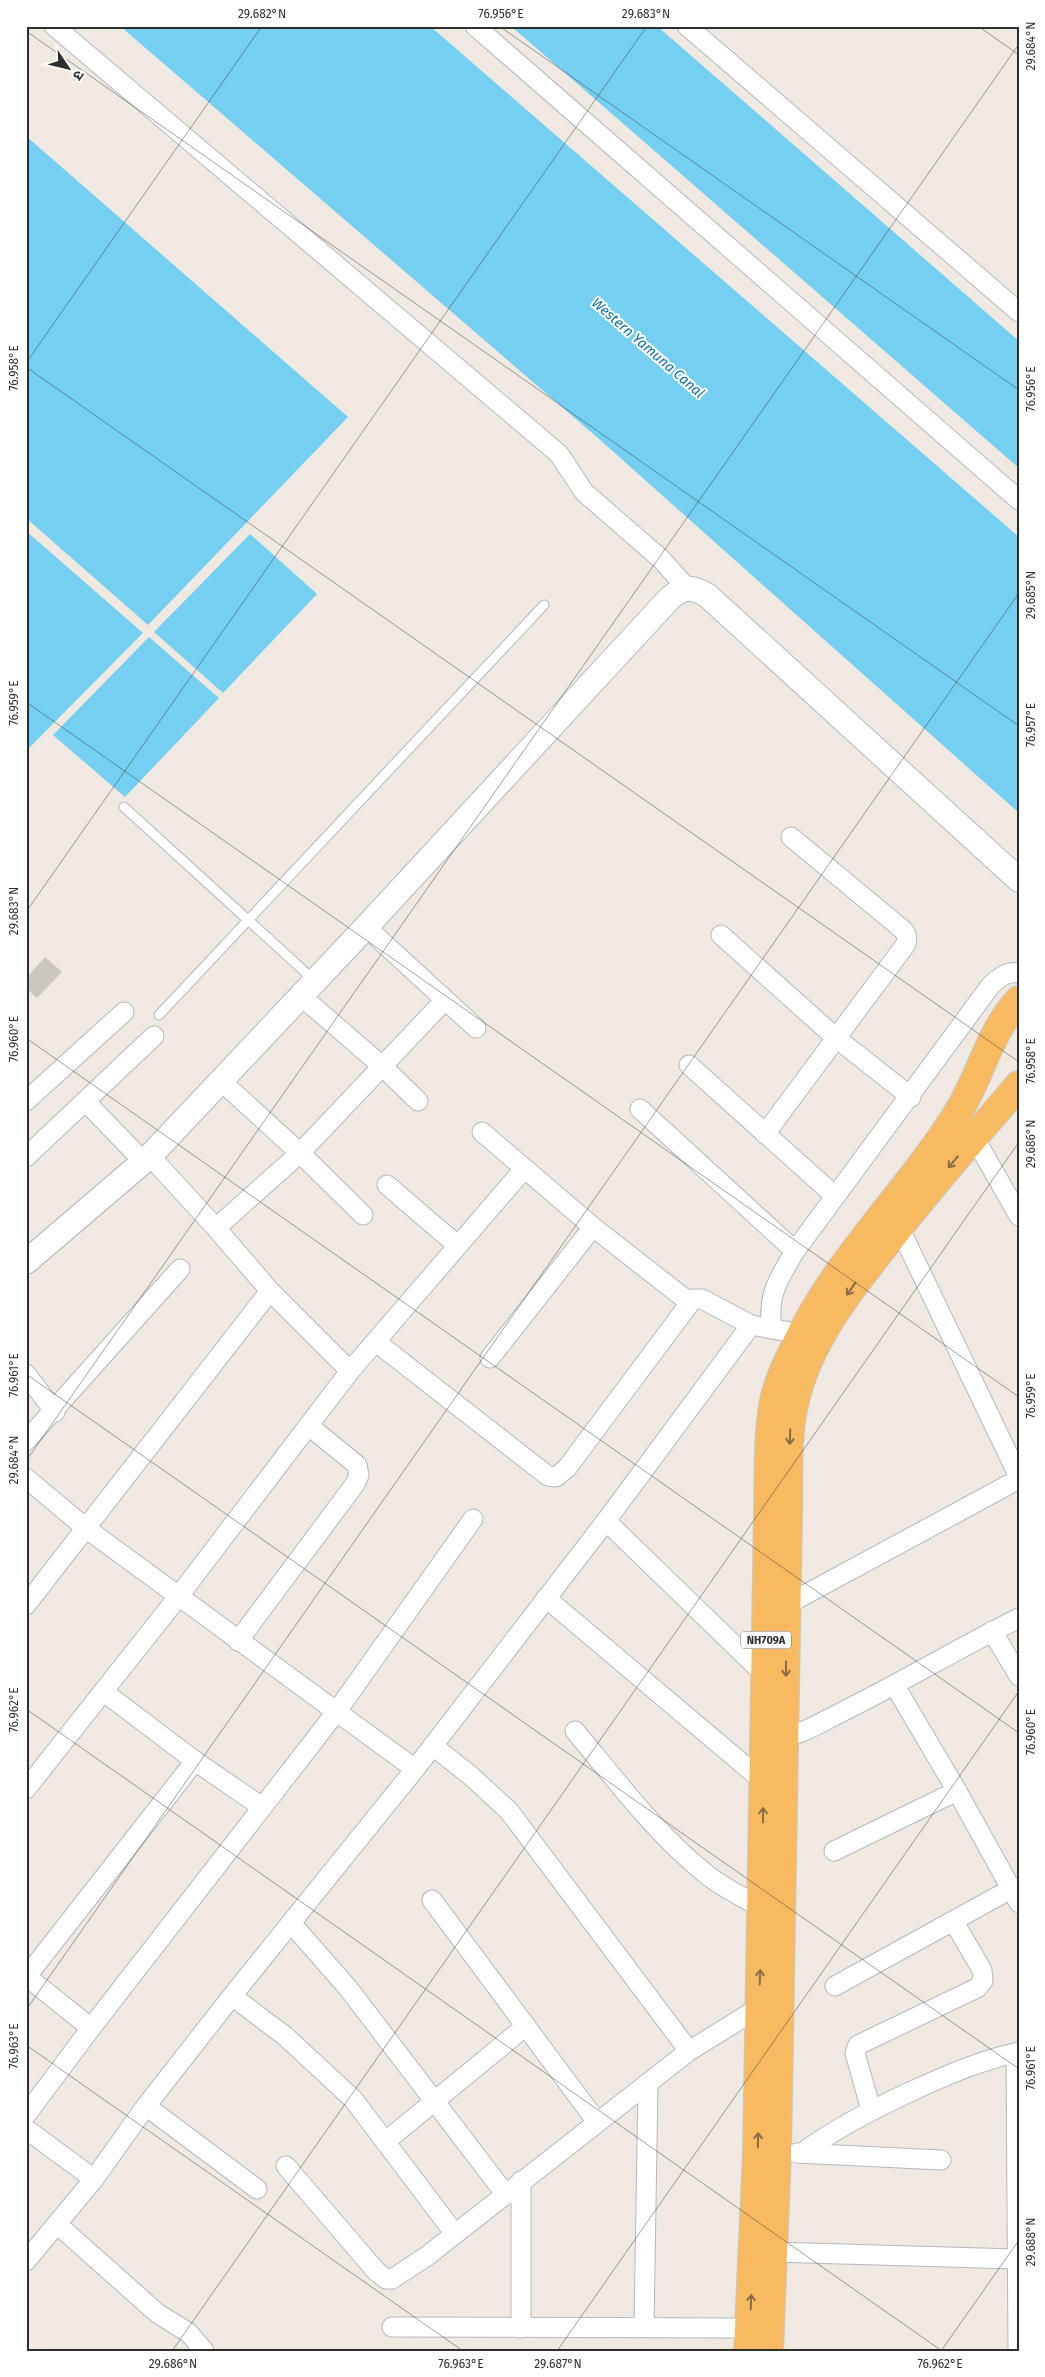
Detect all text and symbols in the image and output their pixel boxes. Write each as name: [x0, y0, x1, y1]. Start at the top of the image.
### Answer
text: 29.682°N: [238, 7, 286, 21]
text: 76.956°E: [478, 7, 524, 21]
text: 29.683°N: [622, 7, 670, 21]
text: 29.684°N: [1024, 22, 1038, 70]
north arrow: [42, 42, 92, 92]
text: उ: [68, 67, 88, 84]
water label: Western Yamuna Canal: [588, 294, 708, 402]
text: 76.958°E: [7, 345, 21, 391]
text: 76.956°E: [1024, 366, 1038, 412]
text: 29.685°N: [1024, 571, 1038, 619]
text: 76.959°E: [7, 680, 21, 726]
text: 76.957°E: [1024, 703, 1038, 747]
text: 29.683°N: [7, 887, 21, 935]
text: 76.960°E: [7, 1016, 21, 1062]
text: 76.958°E: [1024, 1038, 1038, 1084]
text: 29.686°N: [1024, 1120, 1038, 1168]
one-way arrow: [948, 1155, 959, 1168]
one-way arrow: [846, 1282, 856, 1296]
text: 76.961°E: [7, 1353, 21, 1397]
text: 76.959°E: [1024, 1373, 1038, 1419]
one-way arrow: [786, 1429, 795, 1445]
text: 29.684°N: [7, 1436, 21, 1484]
road number: NH709A: [741, 1632, 791, 1648]
one-way arrow: [781, 1661, 791, 1677]
text: 76.962°E: [7, 1687, 21, 1733]
text: 76.960°E: [1024, 1709, 1038, 1755]
one-way arrow: [758, 1807, 768, 1824]
one-way arrow: [756, 1970, 765, 1986]
text: 76.963°E: [7, 2023, 21, 2069]
text: 76.961°E: [1024, 2046, 1038, 2090]
one-way arrow: [753, 2132, 762, 2148]
text: 29.688°N: [1024, 2218, 1038, 2266]
one-way arrow: [746, 2294, 756, 2310]
text: 29.686°N: [149, 2357, 197, 2371]
text: 76.963°E: [438, 2357, 484, 2371]
text: 29.687°N: [534, 2357, 582, 2371]
text: 76.962°E: [917, 2357, 963, 2371]

